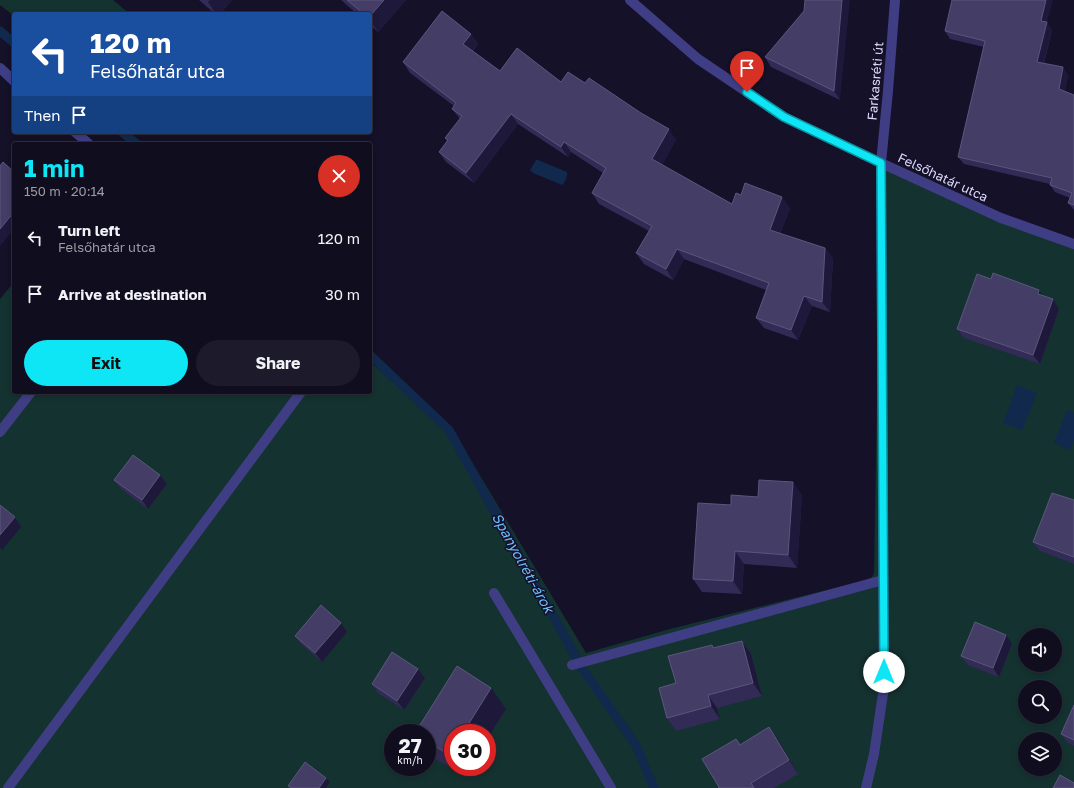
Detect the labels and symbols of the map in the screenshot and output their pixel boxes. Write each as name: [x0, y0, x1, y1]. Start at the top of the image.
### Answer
street label: Farkasréti út: [864, 41, 886, 121]
pin: [730, 51, 764, 92]
street label: Felsőhatár utca: [895, 149, 991, 205]
water label: Spanyolréti-árok: [489, 510, 559, 618]
position arrow: [863, 651, 905, 693]
speed limit sign: 30: [444, 724, 496, 776]

